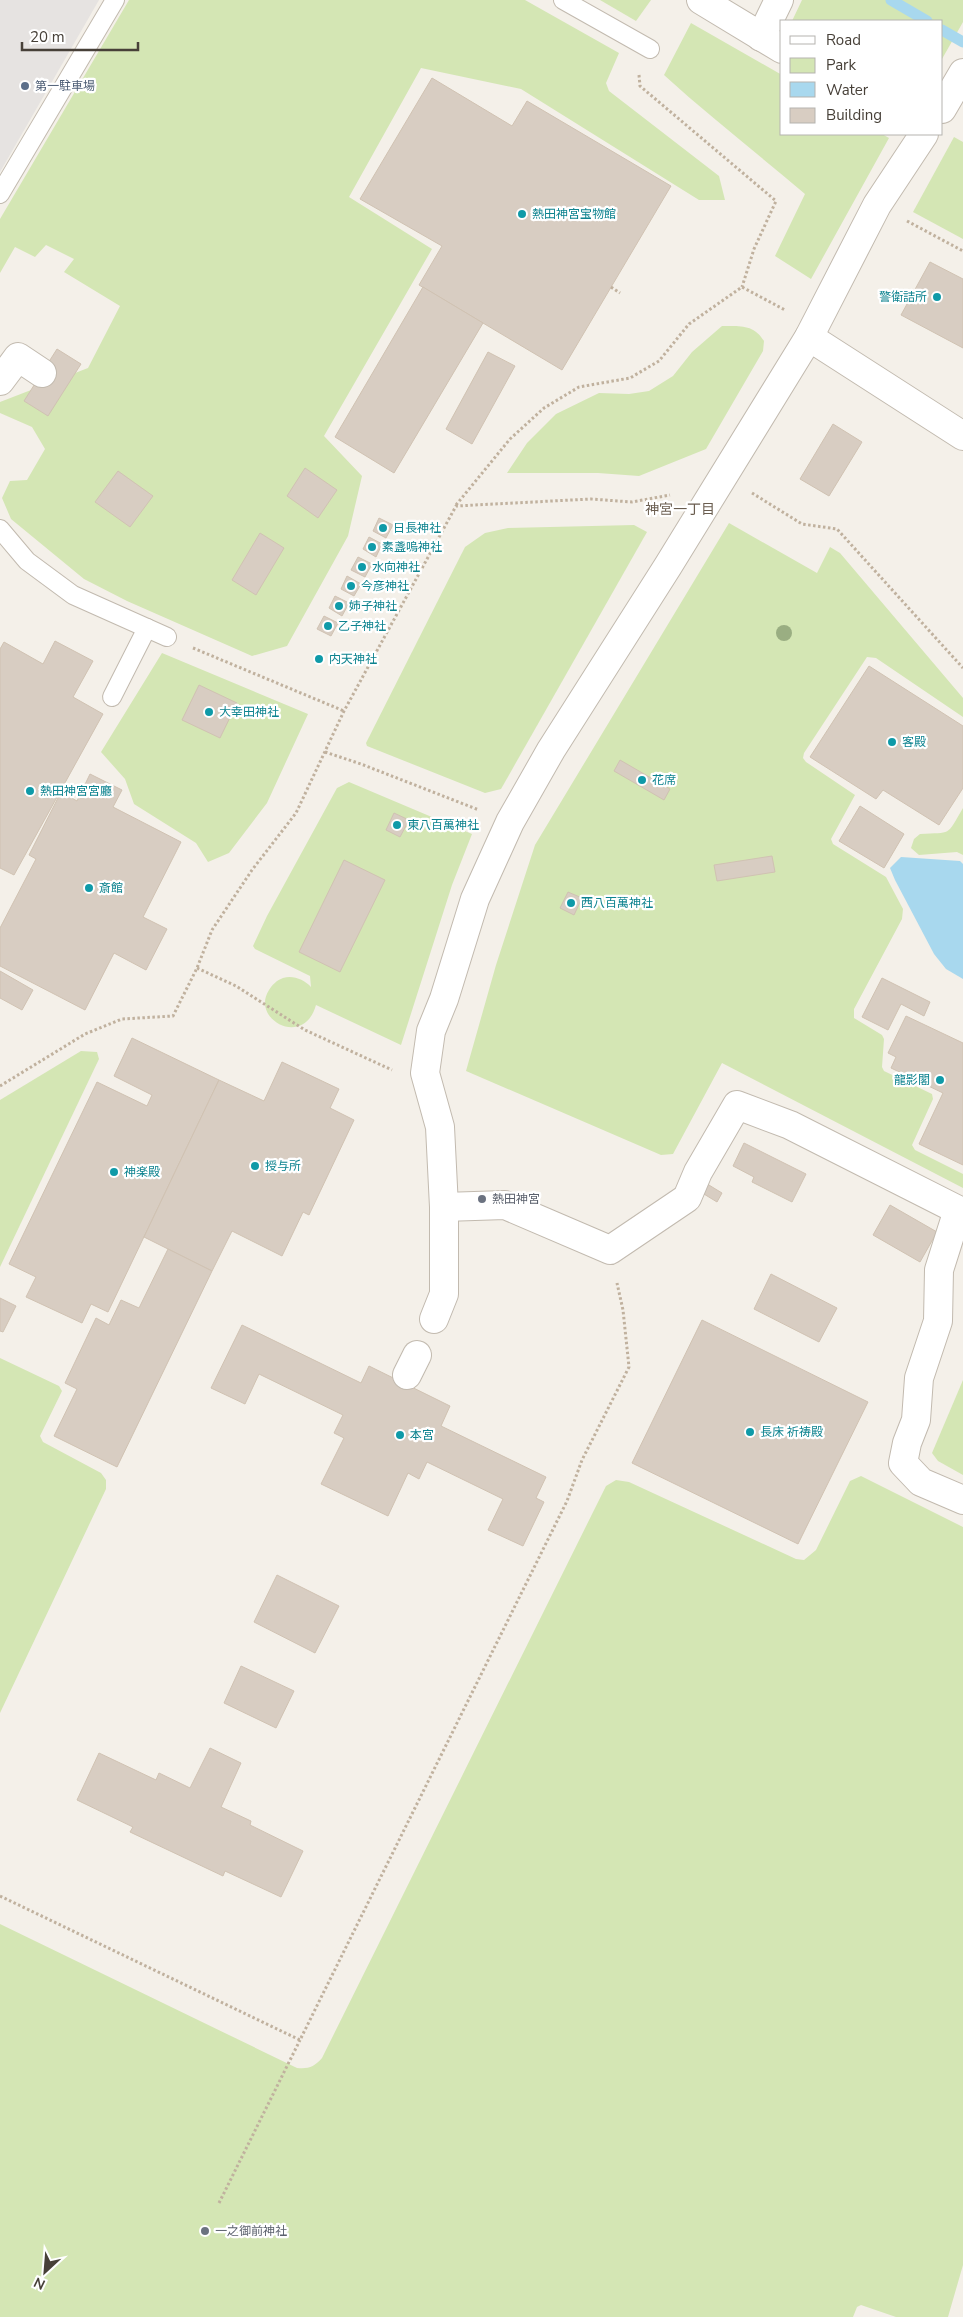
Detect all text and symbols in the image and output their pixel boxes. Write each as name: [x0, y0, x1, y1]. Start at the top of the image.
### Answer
scale bar: [22, 20, 139, 52]
legend: [780, 20, 943, 135]
text: 20 m: [30, 27, 65, 47]
text: Road: [826, 30, 861, 50]
text: Park: [826, 55, 856, 75]
place label: 第一駐車場: [35, 78, 95, 94]
marker: 第一駐車場: [19, 80, 31, 92]
text: Water: [826, 80, 869, 100]
text: Building: [826, 105, 882, 125]
place label: 熱田神宮宝物館: [532, 206, 616, 222]
marker: 熱田神宮宝物館: [516, 208, 528, 220]
place label: 警衛詰所: [879, 289, 927, 305]
marker: 警衛詰所: [931, 291, 943, 303]
district label: 神宮一丁目: [645, 500, 715, 519]
place label: 日長神社: [393, 520, 441, 536]
marker: 日長神社: [377, 522, 389, 534]
place label: 素盞嗚神社: [382, 539, 442, 555]
marker: 素盞嗚神社: [366, 541, 378, 553]
place label: 水向神社: [372, 559, 420, 575]
marker: 水向神社: [356, 561, 368, 573]
place label: 今彦神社: [361, 578, 409, 594]
marker: 今彦神社: [345, 580, 357, 592]
place label: 姉子神社: [349, 598, 397, 614]
marker: 姉子神社: [333, 600, 345, 612]
place label: 乙子神社: [338, 618, 386, 634]
marker: 乙子神社: [322, 620, 334, 632]
place label: 内天神社: [329, 651, 377, 667]
marker: 内天神社: [313, 653, 325, 665]
place label: 大幸田神社: [219, 704, 279, 720]
marker: 大幸田神社: [203, 706, 215, 718]
place label: 客殿: [902, 734, 926, 750]
marker: 客殿: [886, 736, 898, 748]
place label: 花席: [652, 772, 676, 788]
marker: 花席: [636, 774, 648, 786]
place label: 熱田神宮宮廳: [40, 783, 112, 799]
marker: 熱田神宮宮廳: [24, 785, 36, 797]
place label: 東八百萬神社: [407, 817, 479, 833]
marker: 東八百萬神社: [391, 819, 403, 831]
place label: 斎館: [99, 880, 123, 896]
marker: 斎館: [83, 882, 95, 894]
place label: 西八百萬神社: [581, 895, 653, 911]
marker: 西八百萬神社: [565, 897, 577, 909]
place label: 龍影閣: [894, 1072, 930, 1088]
marker: 龍影閣: [934, 1074, 946, 1086]
place label: 授与所: [265, 1158, 301, 1174]
marker: 授与所: [249, 1160, 261, 1172]
place label: 神楽殿: [124, 1164, 160, 1180]
marker: 神楽殿: [108, 1166, 120, 1178]
place label: 熱田神宮: [492, 1191, 540, 1207]
marker: 熱田神宮: [476, 1193, 488, 1205]
place label: 長床 祈祷殿: [760, 1424, 823, 1440]
marker: 長床 祈祷殿: [744, 1426, 756, 1438]
place label: 本宮: [410, 1427, 434, 1443]
marker: 本宮: [394, 1429, 406, 1441]
place label: 一之御前神社: [215, 2223, 287, 2239]
marker: 一之御前神社: [199, 2225, 211, 2237]
north arrow: [20, 2247, 70, 2297]
text: N: [31, 2272, 48, 2294]

